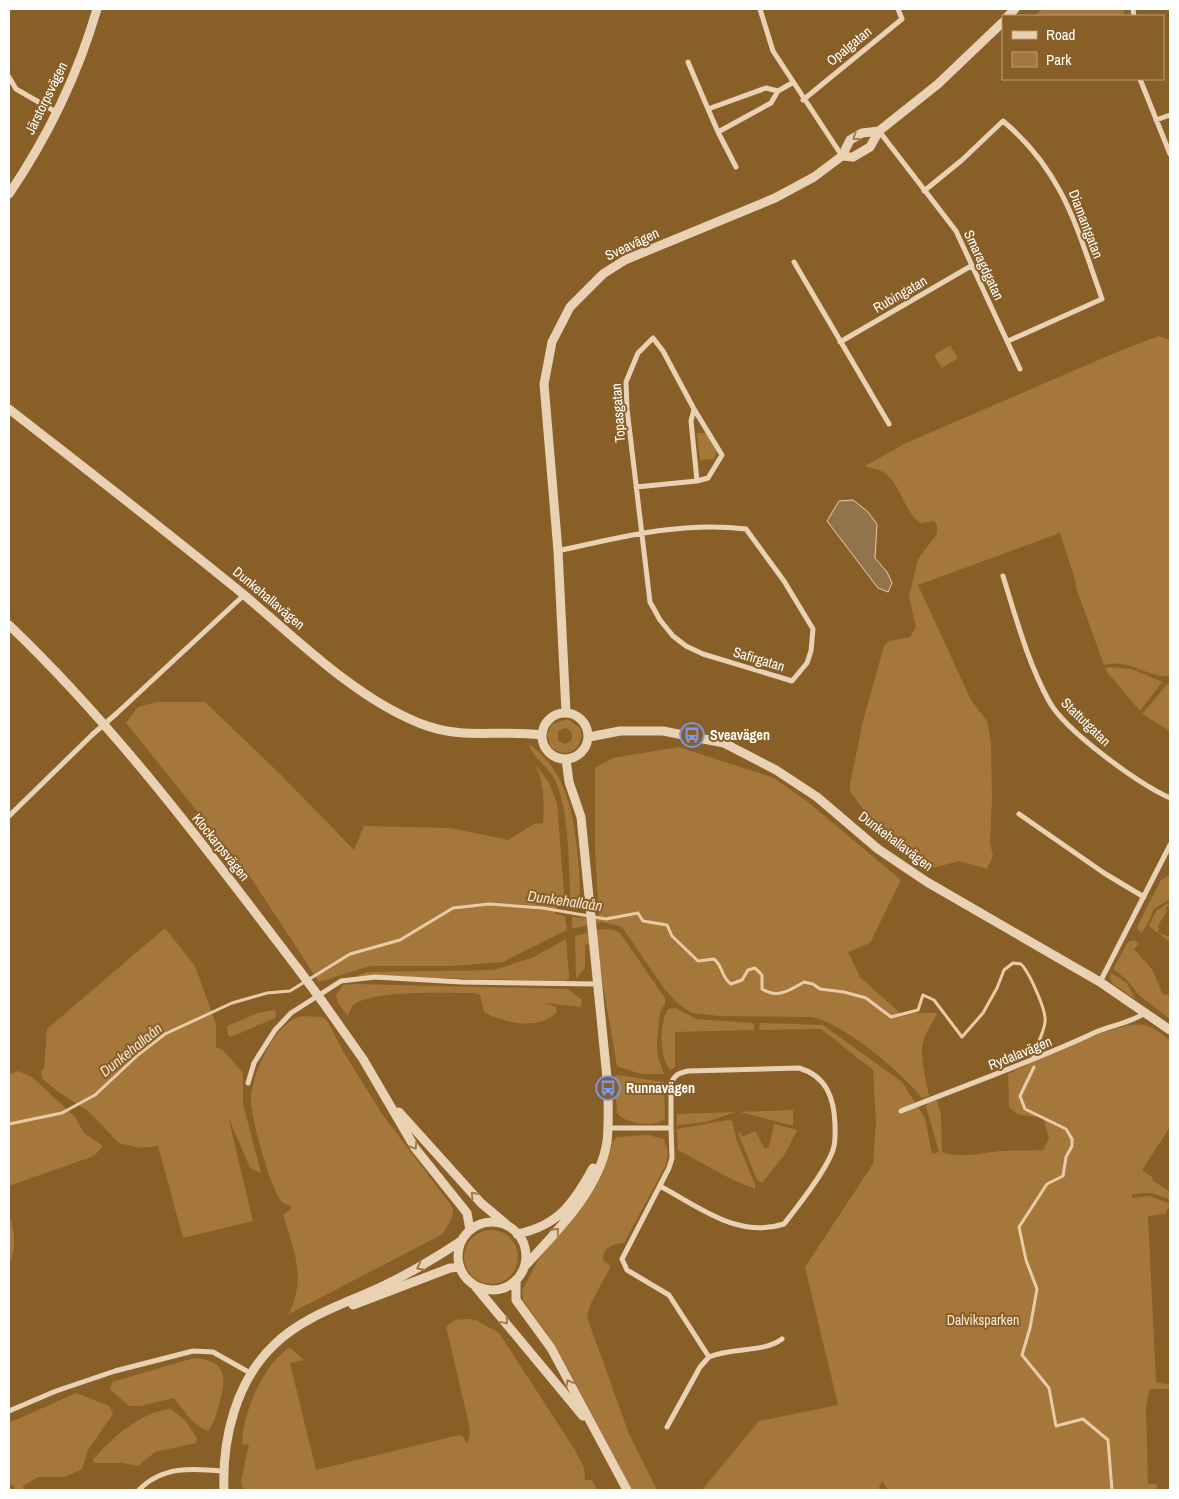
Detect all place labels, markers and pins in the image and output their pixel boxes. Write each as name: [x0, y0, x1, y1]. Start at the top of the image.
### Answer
bus stop icon: Sveavägen: [679, 722, 705, 748]
place label: Sveavägen: [710, 726, 770, 744]
bus stop icon: Runnavägen: [595, 1075, 621, 1101]
place label: Runnavägen: [626, 1079, 695, 1097]

